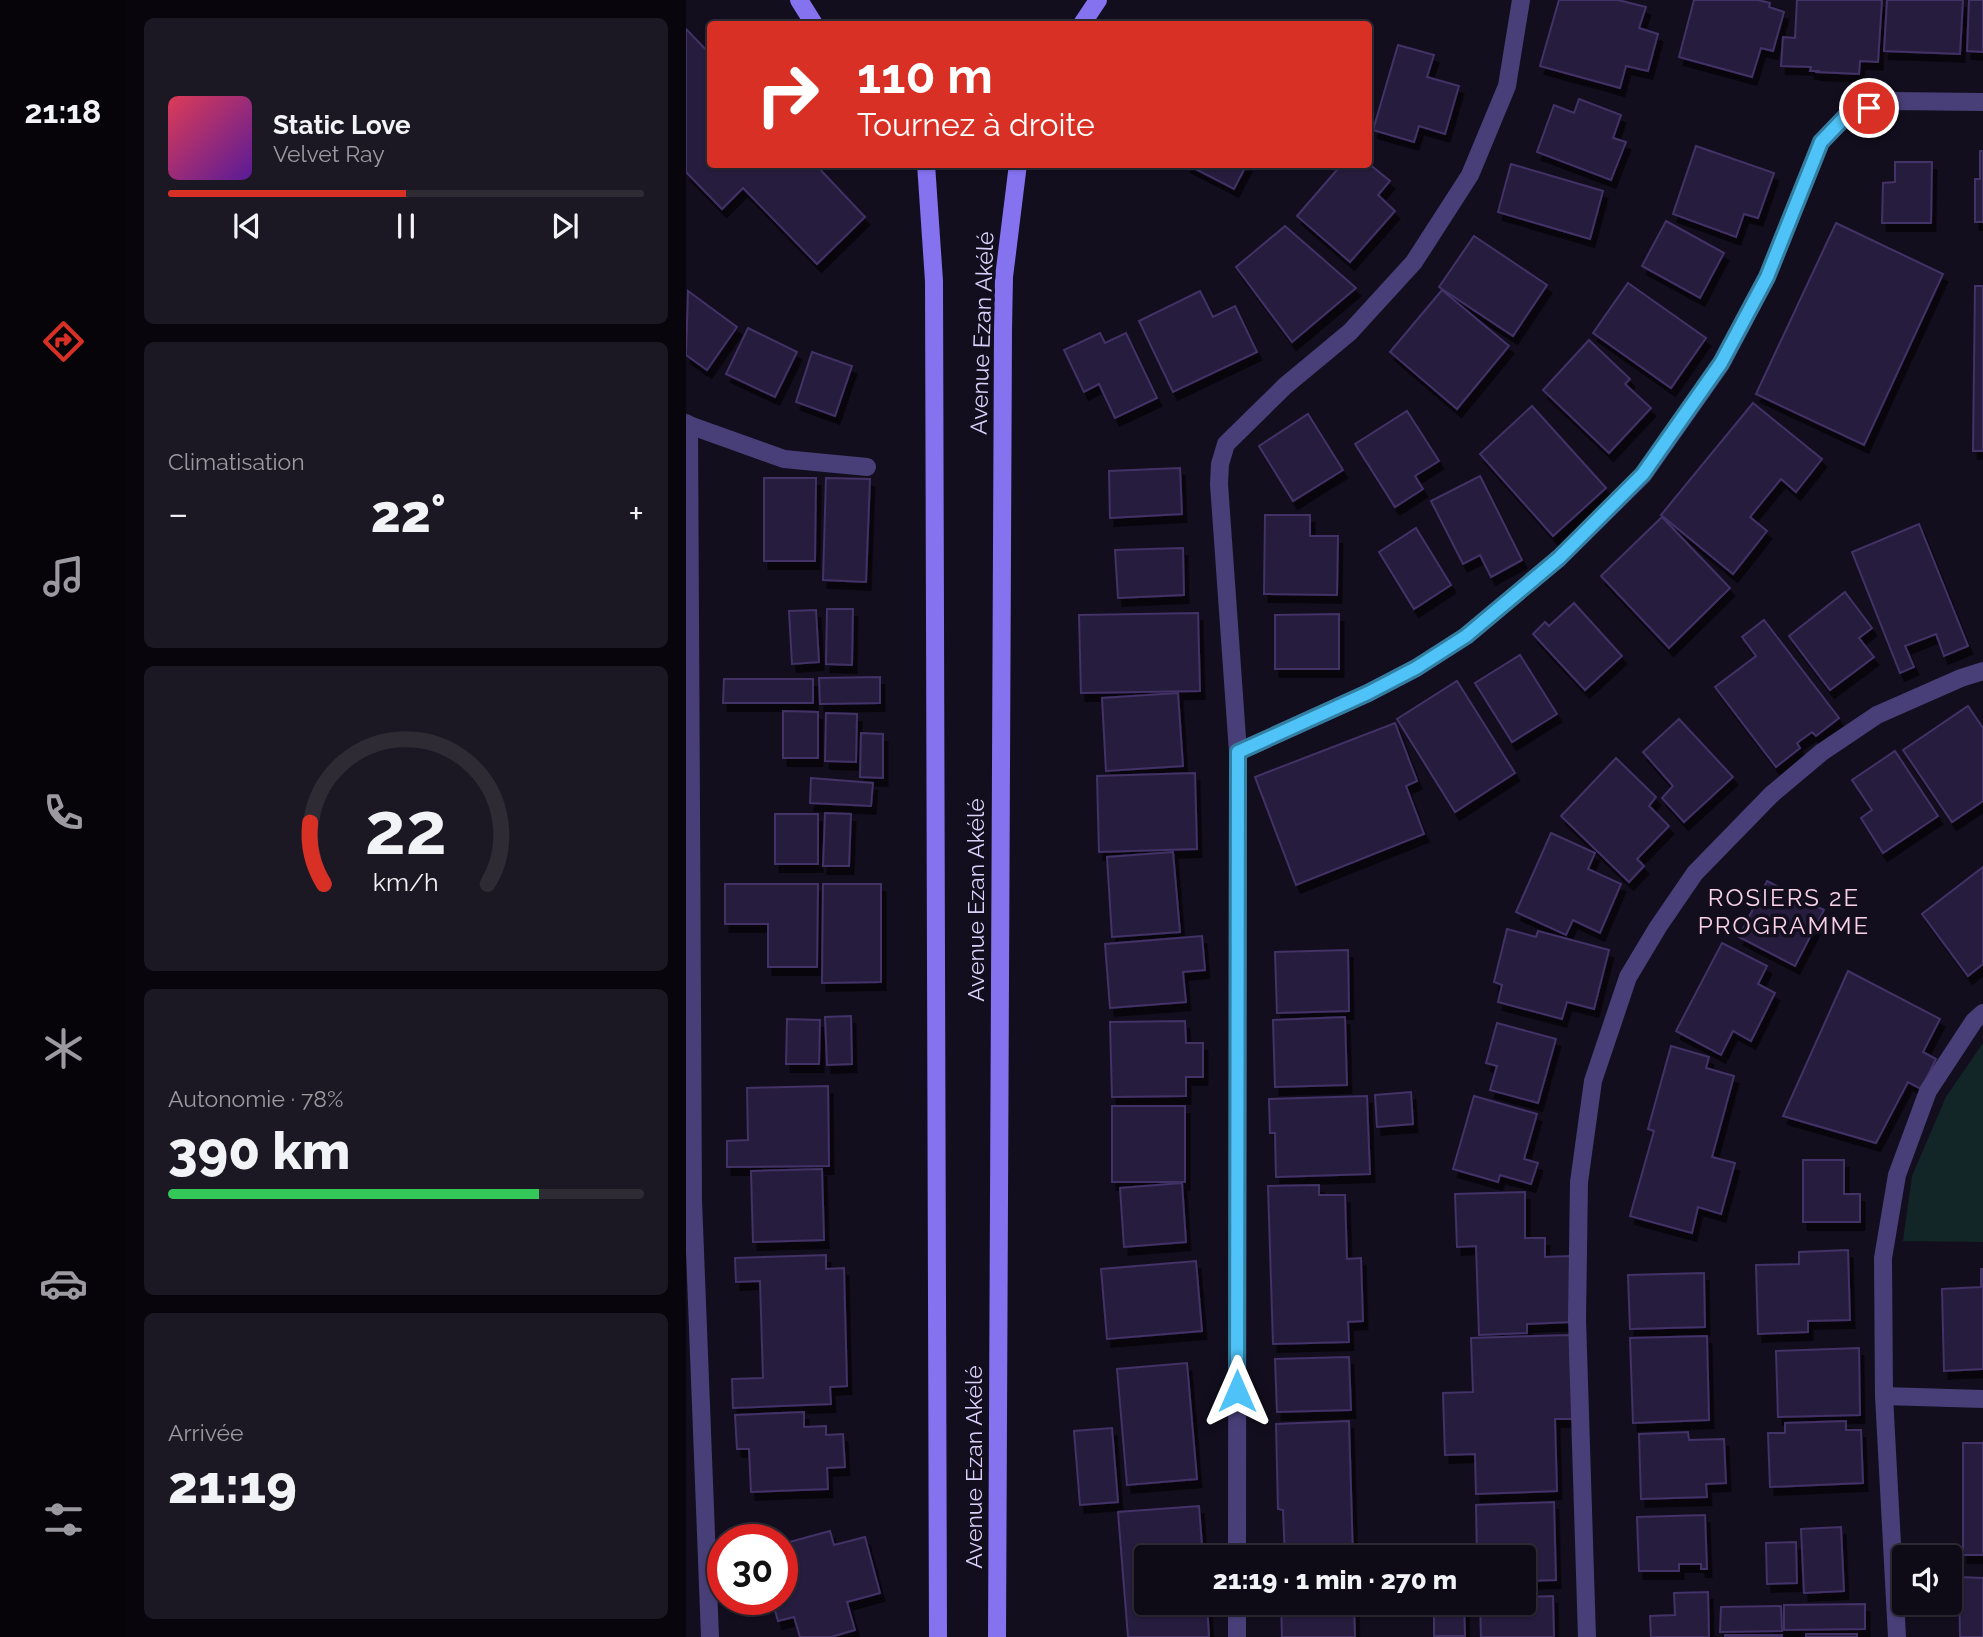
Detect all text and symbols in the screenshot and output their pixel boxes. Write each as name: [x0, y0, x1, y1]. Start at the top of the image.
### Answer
text: 110 m: [857, 47, 993, 104]
icon: right: [742, 49, 833, 140]
pin: [1839, 78, 1899, 138]
icon: arrive: [1850, 89, 1888, 127]
text: 21:18: [25, 93, 101, 130]
text: Tournez à droite: [857, 106, 1095, 143]
text: Static Love: [273, 110, 411, 140]
text: Velvet Ray: [273, 140, 385, 167]
icon: previous: [228, 207, 266, 245]
icon: pause: [387, 207, 425, 245]
icon: next: [546, 207, 584, 245]
street label: Avenue Ezan Akélé: [964, 231, 999, 435]
icon: directions: [39, 317, 88, 366]
text: Climatisation: [168, 448, 305, 475]
text: 22°: [371, 483, 446, 544]
text: −: [168, 491, 188, 536]
text: +: [628, 491, 644, 536]
icon: music: [39, 552, 88, 601]
text: 22: [365, 787, 447, 872]
icon: phone: [39, 788, 88, 837]
street label: Avenue Ezan Akélé: [962, 798, 989, 1002]
text: km/h: [373, 867, 439, 897]
district label: ROSIERS 2E PROGRAMME: [1698, 883, 1870, 940]
icon: climate: [39, 1024, 88, 1073]
text: Autonomie · 78%: [168, 1085, 343, 1112]
text: 390 km: [168, 1120, 350, 1181]
icon: car: [39, 1259, 88, 1308]
position arrow: [1200, 1354, 1274, 1428]
street label: Avenue Ezan Akélé: [960, 1365, 987, 1569]
text: Arrivée: [168, 1419, 244, 1446]
text: 21:19: [168, 1454, 297, 1515]
icon: filters: [39, 1495, 88, 1544]
speed limit sign: 30: [707, 1524, 798, 1615]
map controls: [1892, 1545, 1962, 1615]
button: sound: [1892, 1545, 1962, 1615]
text: 21:19 · 1 min · 270 m: [1213, 1565, 1457, 1595]

